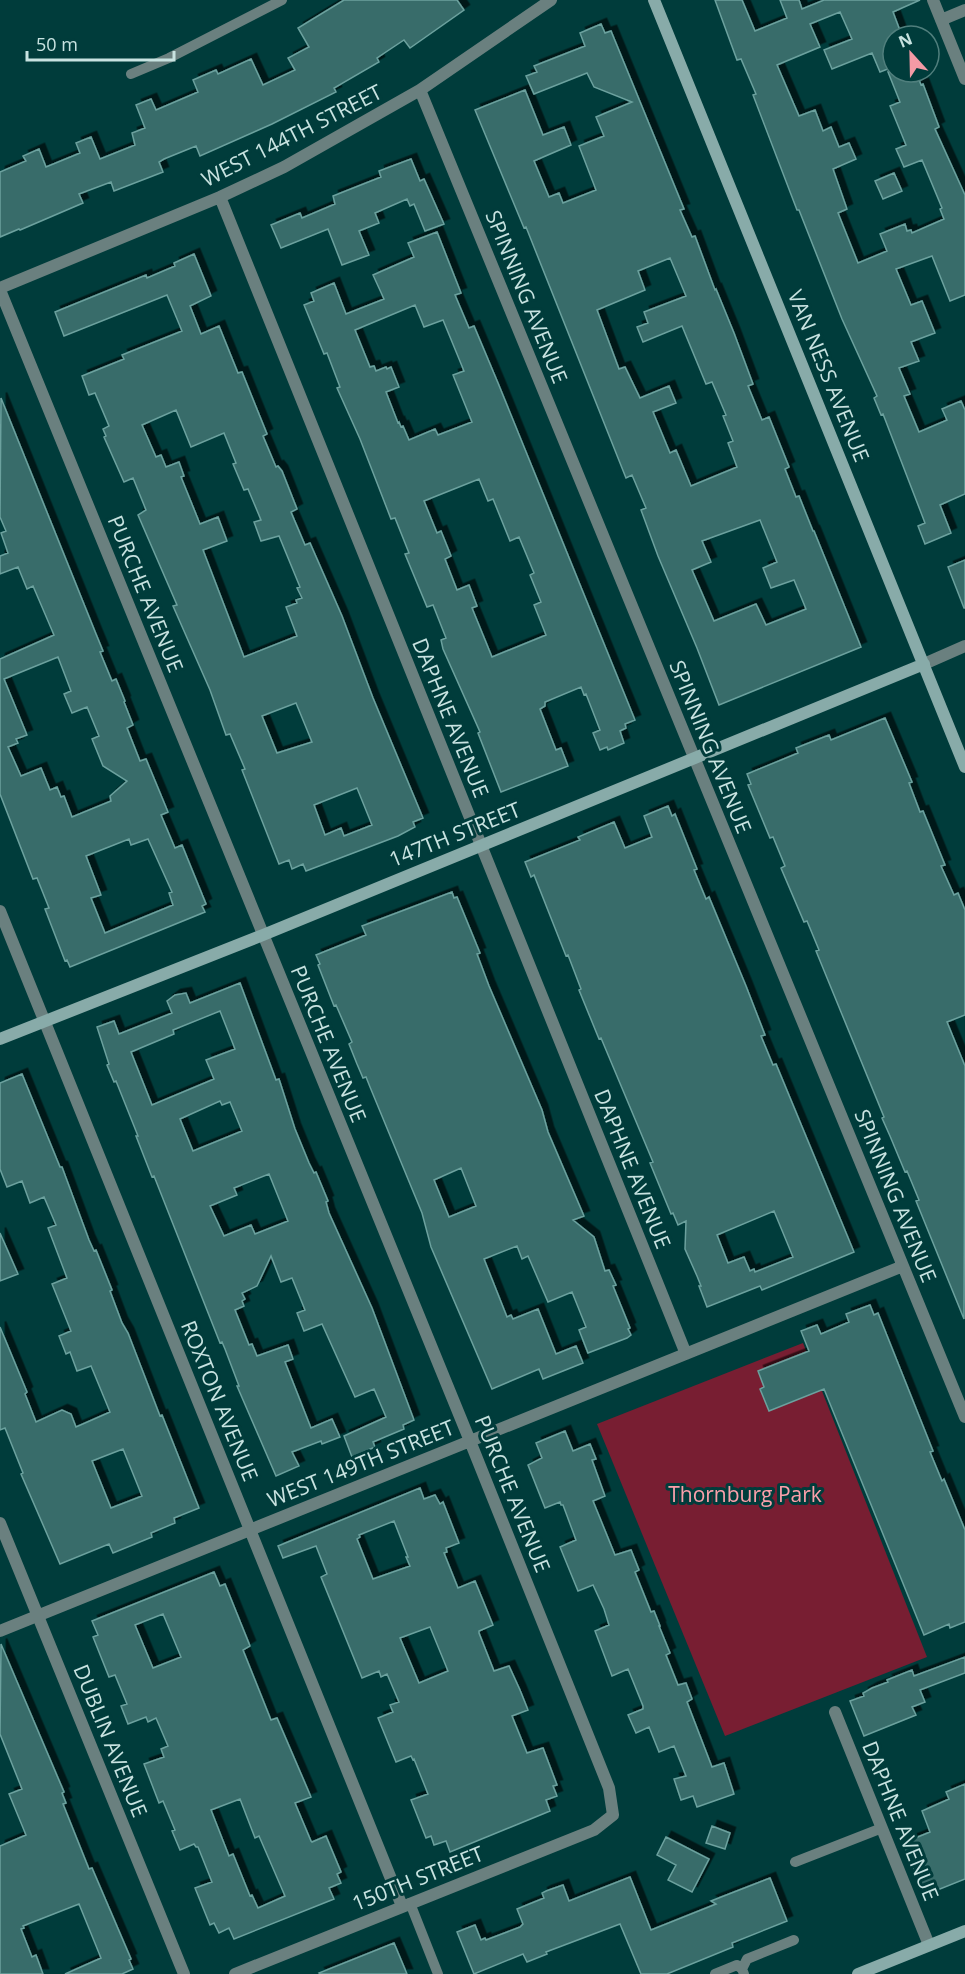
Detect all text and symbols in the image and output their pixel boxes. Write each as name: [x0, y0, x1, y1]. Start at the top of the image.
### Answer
scale bar: [27, 24, 174, 62]
north arrow: [881, 24, 941, 84]
text: N: [895, 27, 916, 53]
text: 50 m: [36, 32, 78, 56]
street label: WEST 144TH STREET: [197, 77, 387, 193]
street label: SPINNING AVENUE: [479, 206, 574, 387]
street label: VAN NESS AVENUE: [782, 285, 876, 466]
street label: PURCHE AVENUE: [102, 511, 190, 676]
street label: DAPHNE AVENUE: [406, 634, 496, 802]
street label: SPINNING AVENUE: [663, 656, 758, 837]
street label: 147TH STREET: [385, 795, 525, 873]
street label: PURCHE AVENUE: [285, 961, 373, 1126]
street label: DAPHNE AVENUE: [588, 1085, 678, 1253]
street label: SPINNING AVENUE: [848, 1105, 943, 1286]
street label: ROXTON AVENUE: [175, 1316, 265, 1485]
street label: PURCHE AVENUE: [469, 1411, 557, 1576]
street label: WEST 149TH STREET: [263, 1413, 459, 1513]
park label: Thornburg Park: [668, 1480, 822, 1508]
street label: DUBLIN AVENUE: [68, 1660, 154, 1821]
street label: DAPHNE AVENUE: [856, 1737, 946, 1905]
street label: 150TH STREET: [348, 1839, 488, 1917]

